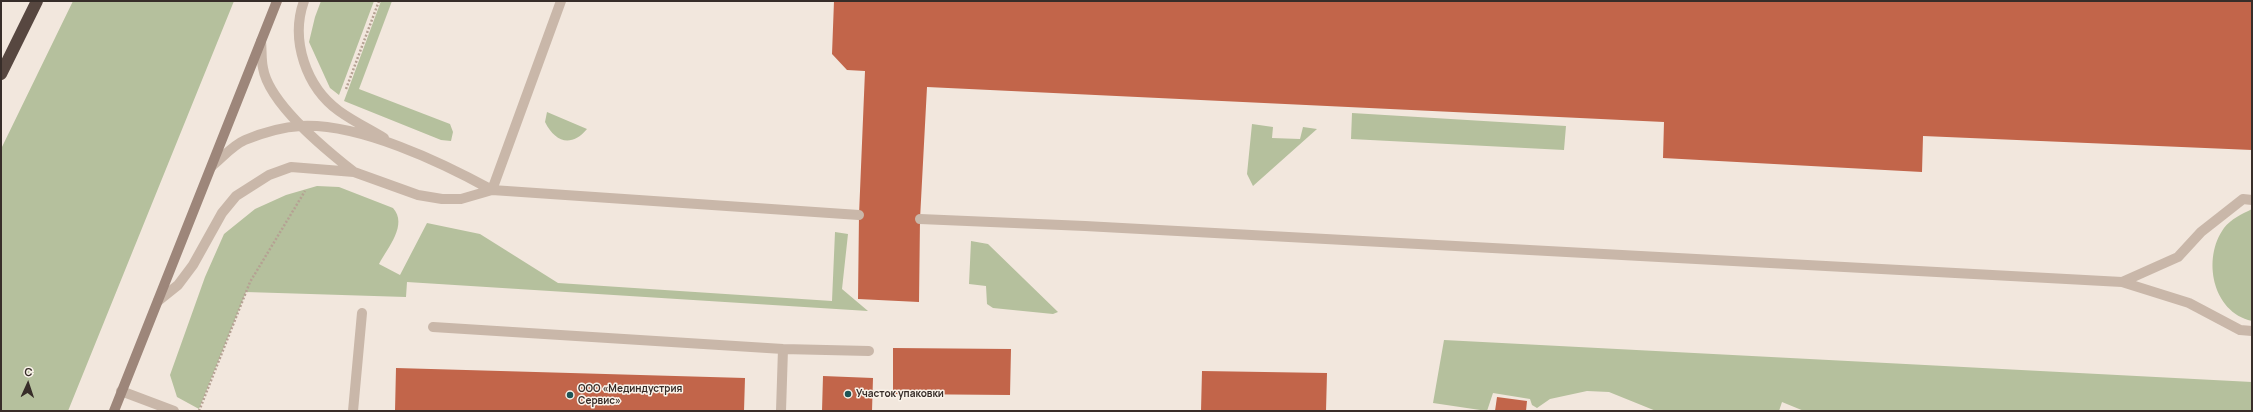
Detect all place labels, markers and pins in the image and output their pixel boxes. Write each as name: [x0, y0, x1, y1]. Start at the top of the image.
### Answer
place label: ООО «Мединдустрия Сервис»: [578, 383, 682, 406]
place label: Участок упаковки: [856, 388, 944, 400]
marker: Участок упаковки: [843, 389, 853, 399]
marker: ООО «Мединдустрия Сервис»: [565, 390, 575, 400]

